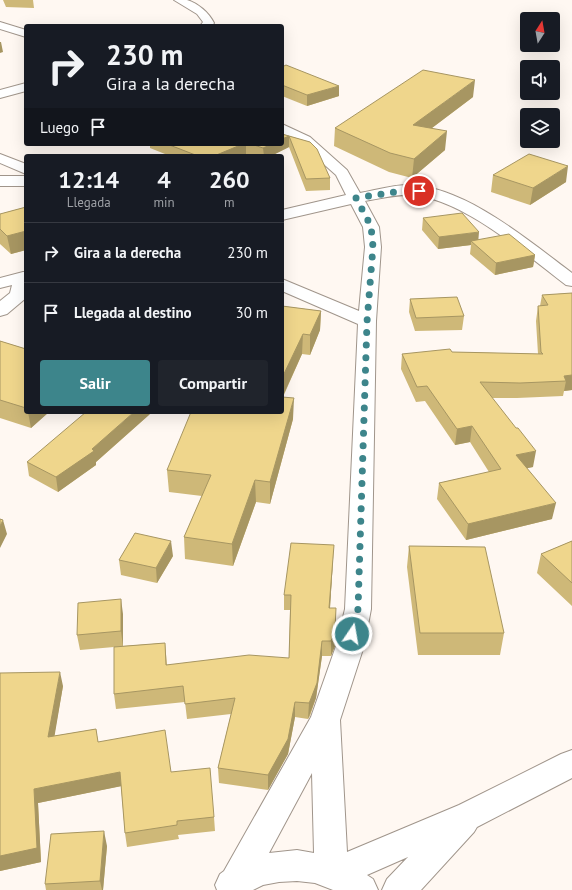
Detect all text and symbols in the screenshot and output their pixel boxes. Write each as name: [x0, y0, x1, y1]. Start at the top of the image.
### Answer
north arrow: [520, 12, 560, 52]
map controls: [520, 12, 560, 148]
text: 230 m: [106, 36, 183, 73]
icon: right: [40, 40, 92, 92]
button: sound: [520, 60, 560, 100]
text: Gira a la derecha: [106, 72, 235, 95]
button: layers: [520, 108, 560, 148]
icon: arrive: [87, 116, 109, 138]
text: Luego: [40, 118, 79, 137]
text: 12:14: [58, 164, 119, 195]
text: 4: [157, 164, 171, 195]
text: 260: [209, 164, 250, 195]
pin: [402, 174, 436, 208]
icon: arrive: [408, 180, 430, 202]
text: Llegada: [67, 194, 111, 211]
text: min: [153, 194, 175, 211]
text: m: [224, 194, 235, 211]
icon: right: [40, 242, 62, 264]
text: Gira a la derecha: [74, 243, 181, 262]
text: 230 m: [227, 243, 268, 262]
icon: arrive: [40, 302, 62, 324]
text: Llegada al destino: [74, 303, 192, 322]
text: 30 m: [235, 303, 268, 322]
button: Salir: [40, 360, 150, 406]
button: Compartir: [158, 360, 268, 406]
position arrow: [331, 613, 373, 655]

